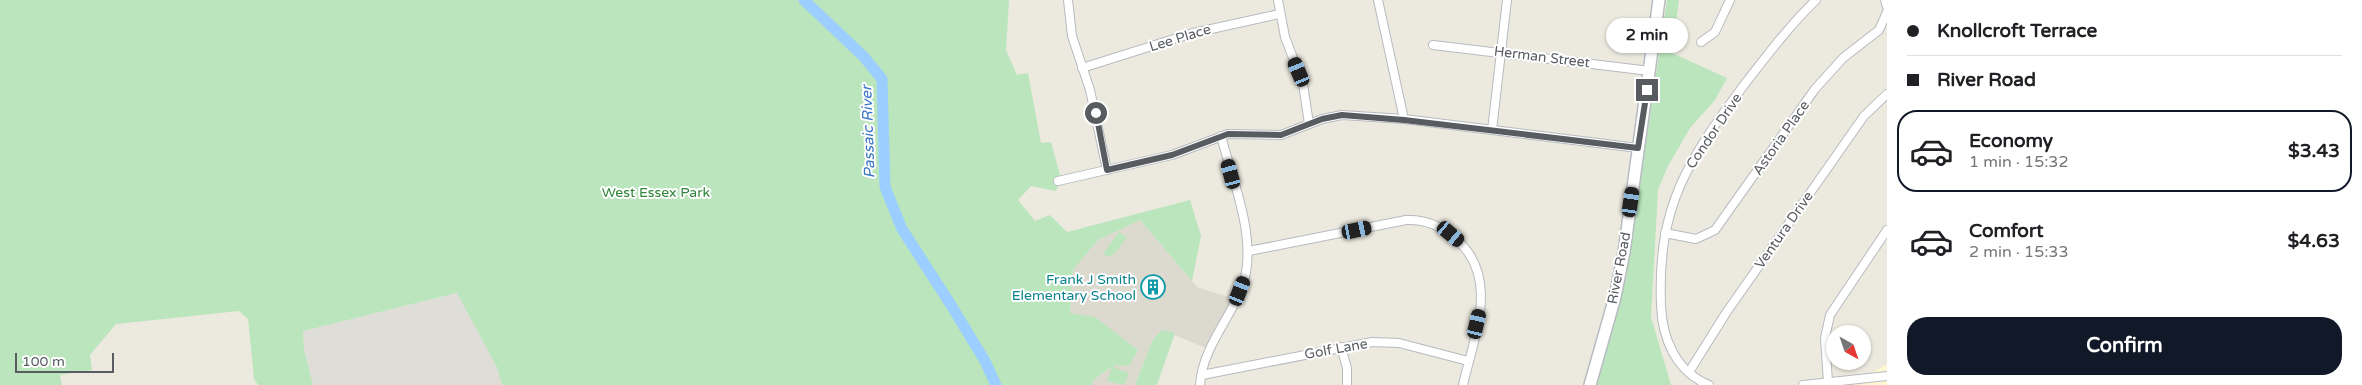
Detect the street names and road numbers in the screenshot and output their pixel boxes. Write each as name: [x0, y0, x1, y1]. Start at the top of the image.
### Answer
street label: Lee Place: [1147, 21, 1213, 55]
street label: Herman Street: [1493, 43, 1592, 71]
street label: Condor Drive: [1683, 90, 1746, 172]
street label: Astoria Place: [1749, 97, 1813, 179]
street label: Ventura Drive: [1751, 188, 1817, 272]
street label: River Road: [1604, 231, 1634, 305]
street label: Golf Lane: [1303, 335, 1369, 363]

